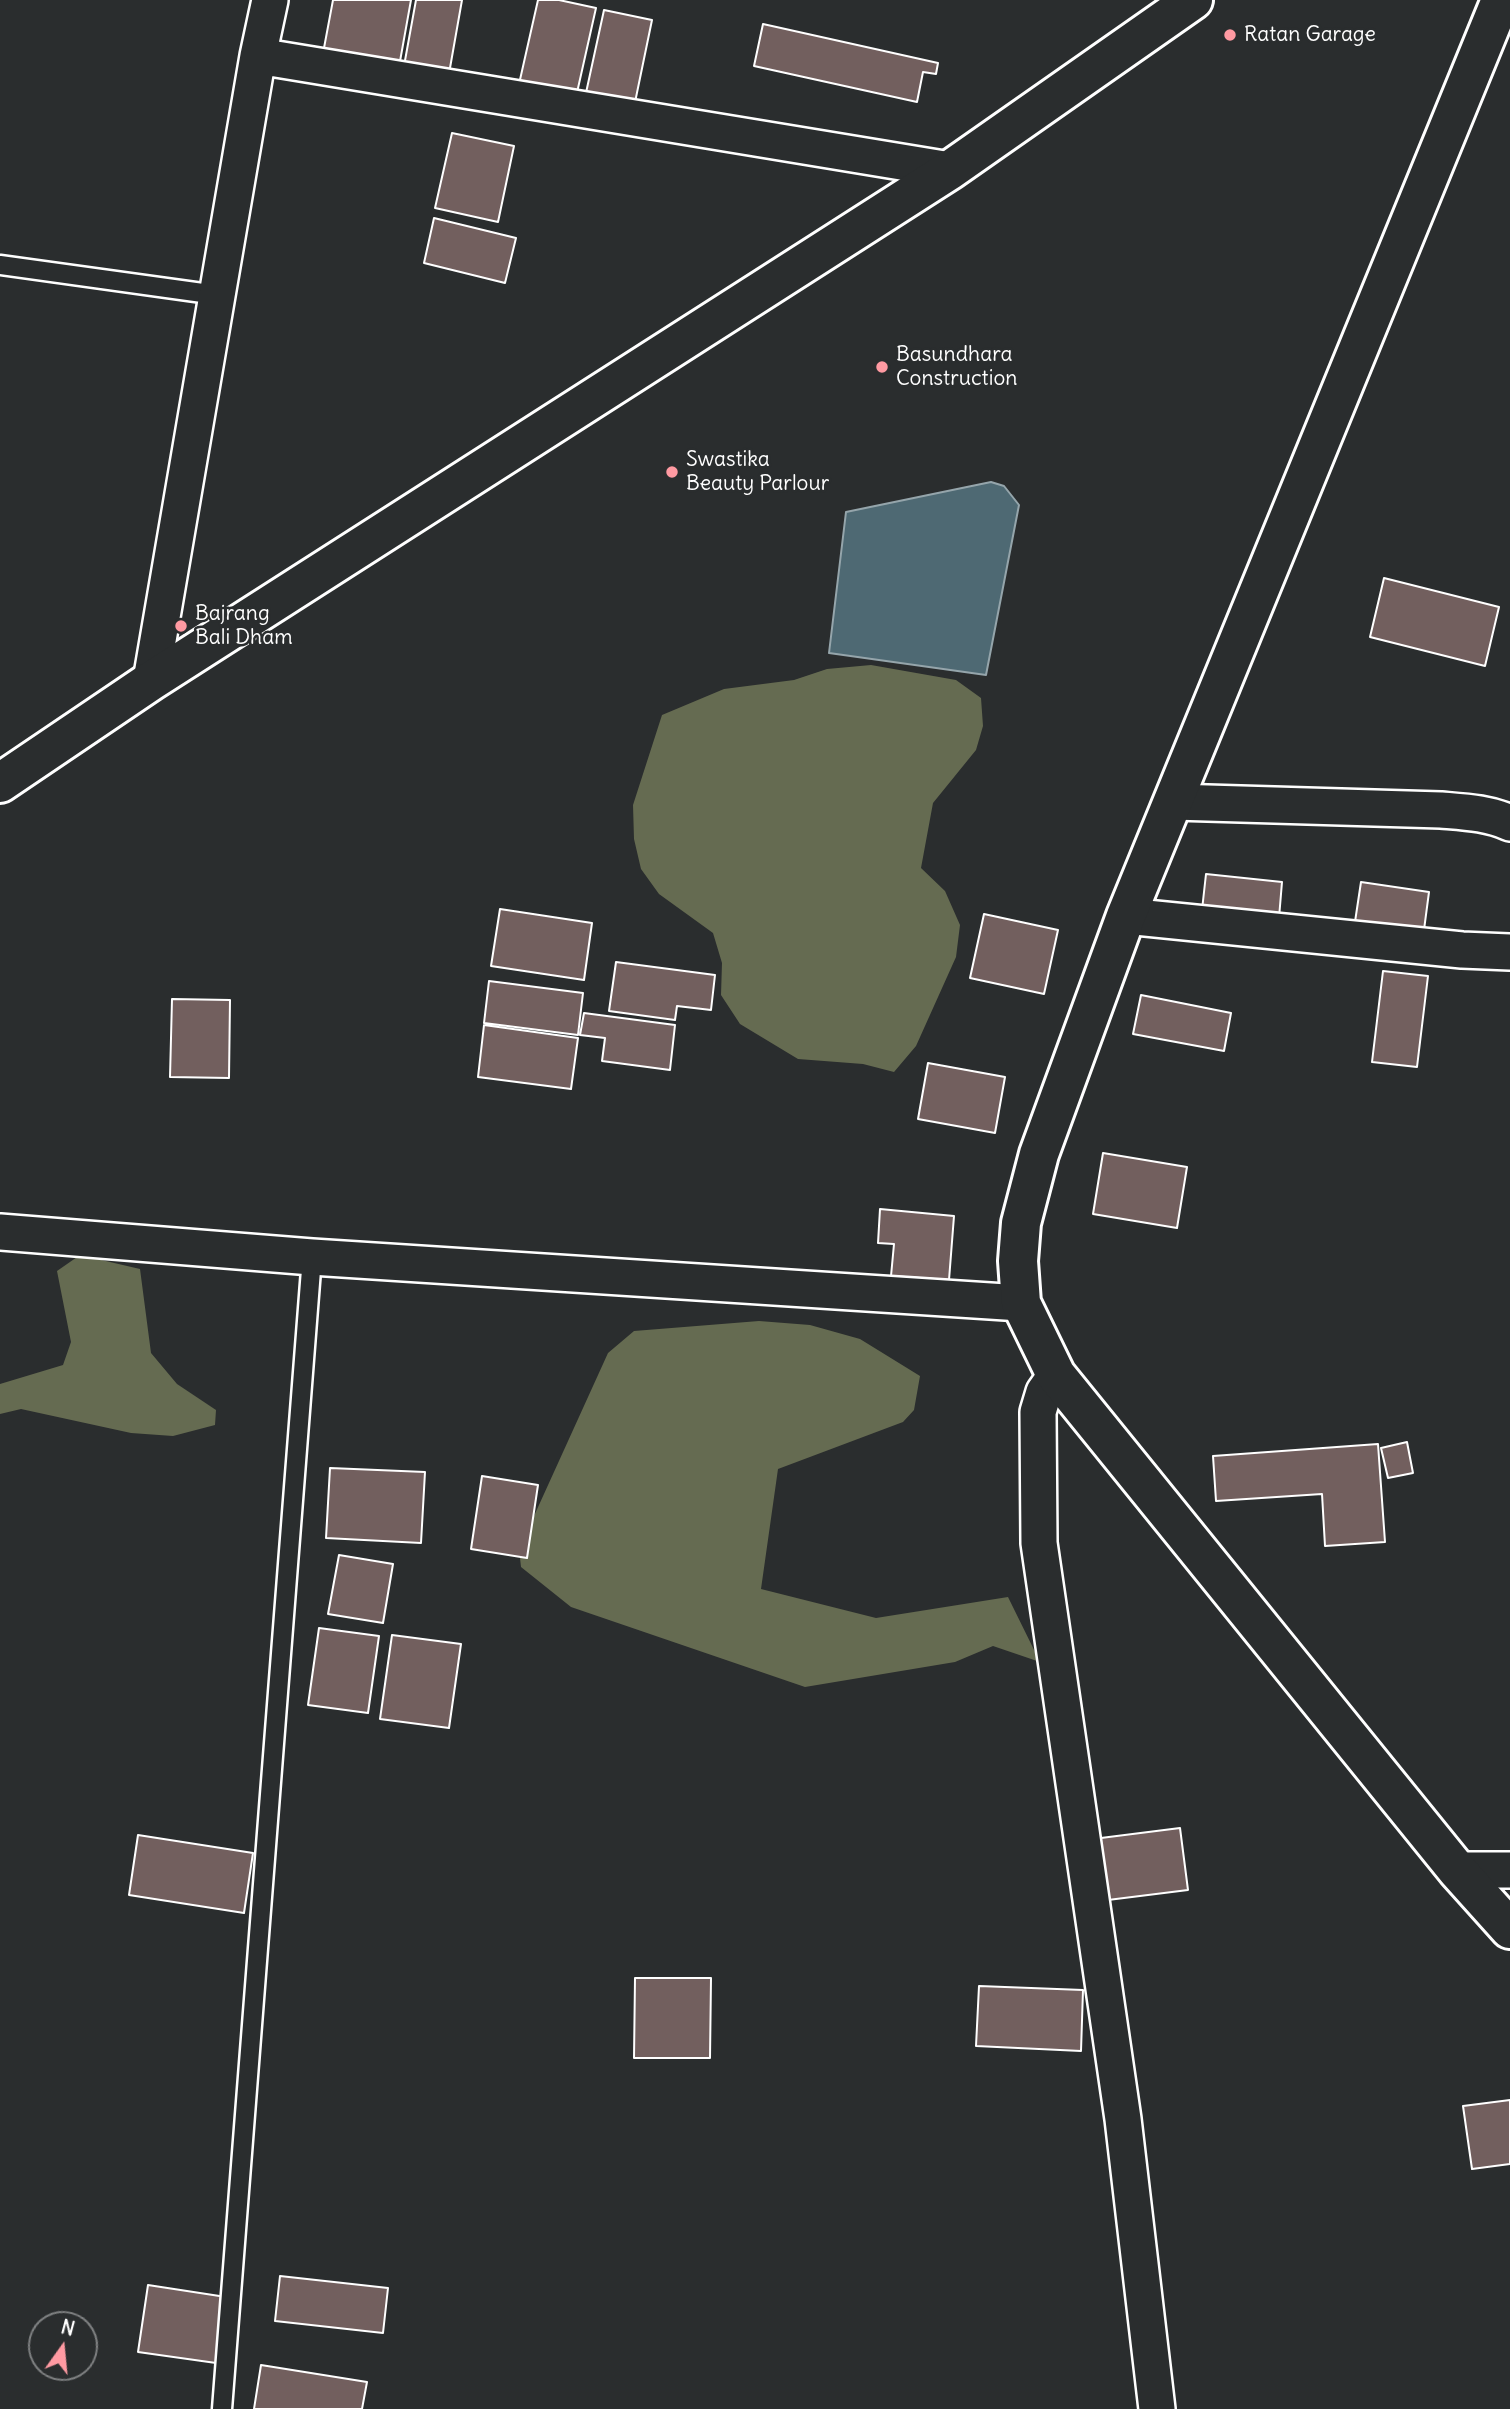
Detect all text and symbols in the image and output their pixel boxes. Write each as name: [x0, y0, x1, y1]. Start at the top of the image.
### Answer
place label: Ratan Garage: [1244, 22, 1376, 48]
marker: Ratan Garage: [1222, 27, 1238, 43]
place label: Basundhara Construction: [896, 342, 1017, 392]
marker: Basundhara Construction: [874, 359, 890, 375]
place label: Swastika Beauty Parlour: [686, 447, 829, 497]
marker: Swastika Beauty Parlour: [664, 464, 680, 480]
place label: Bajrang Bali Dham: [195, 601, 293, 651]
marker: Bajrang Bali Dham: [173, 618, 189, 634]
north arrow: [28, 2311, 98, 2381]
text: N: [58, 2314, 77, 2341]

